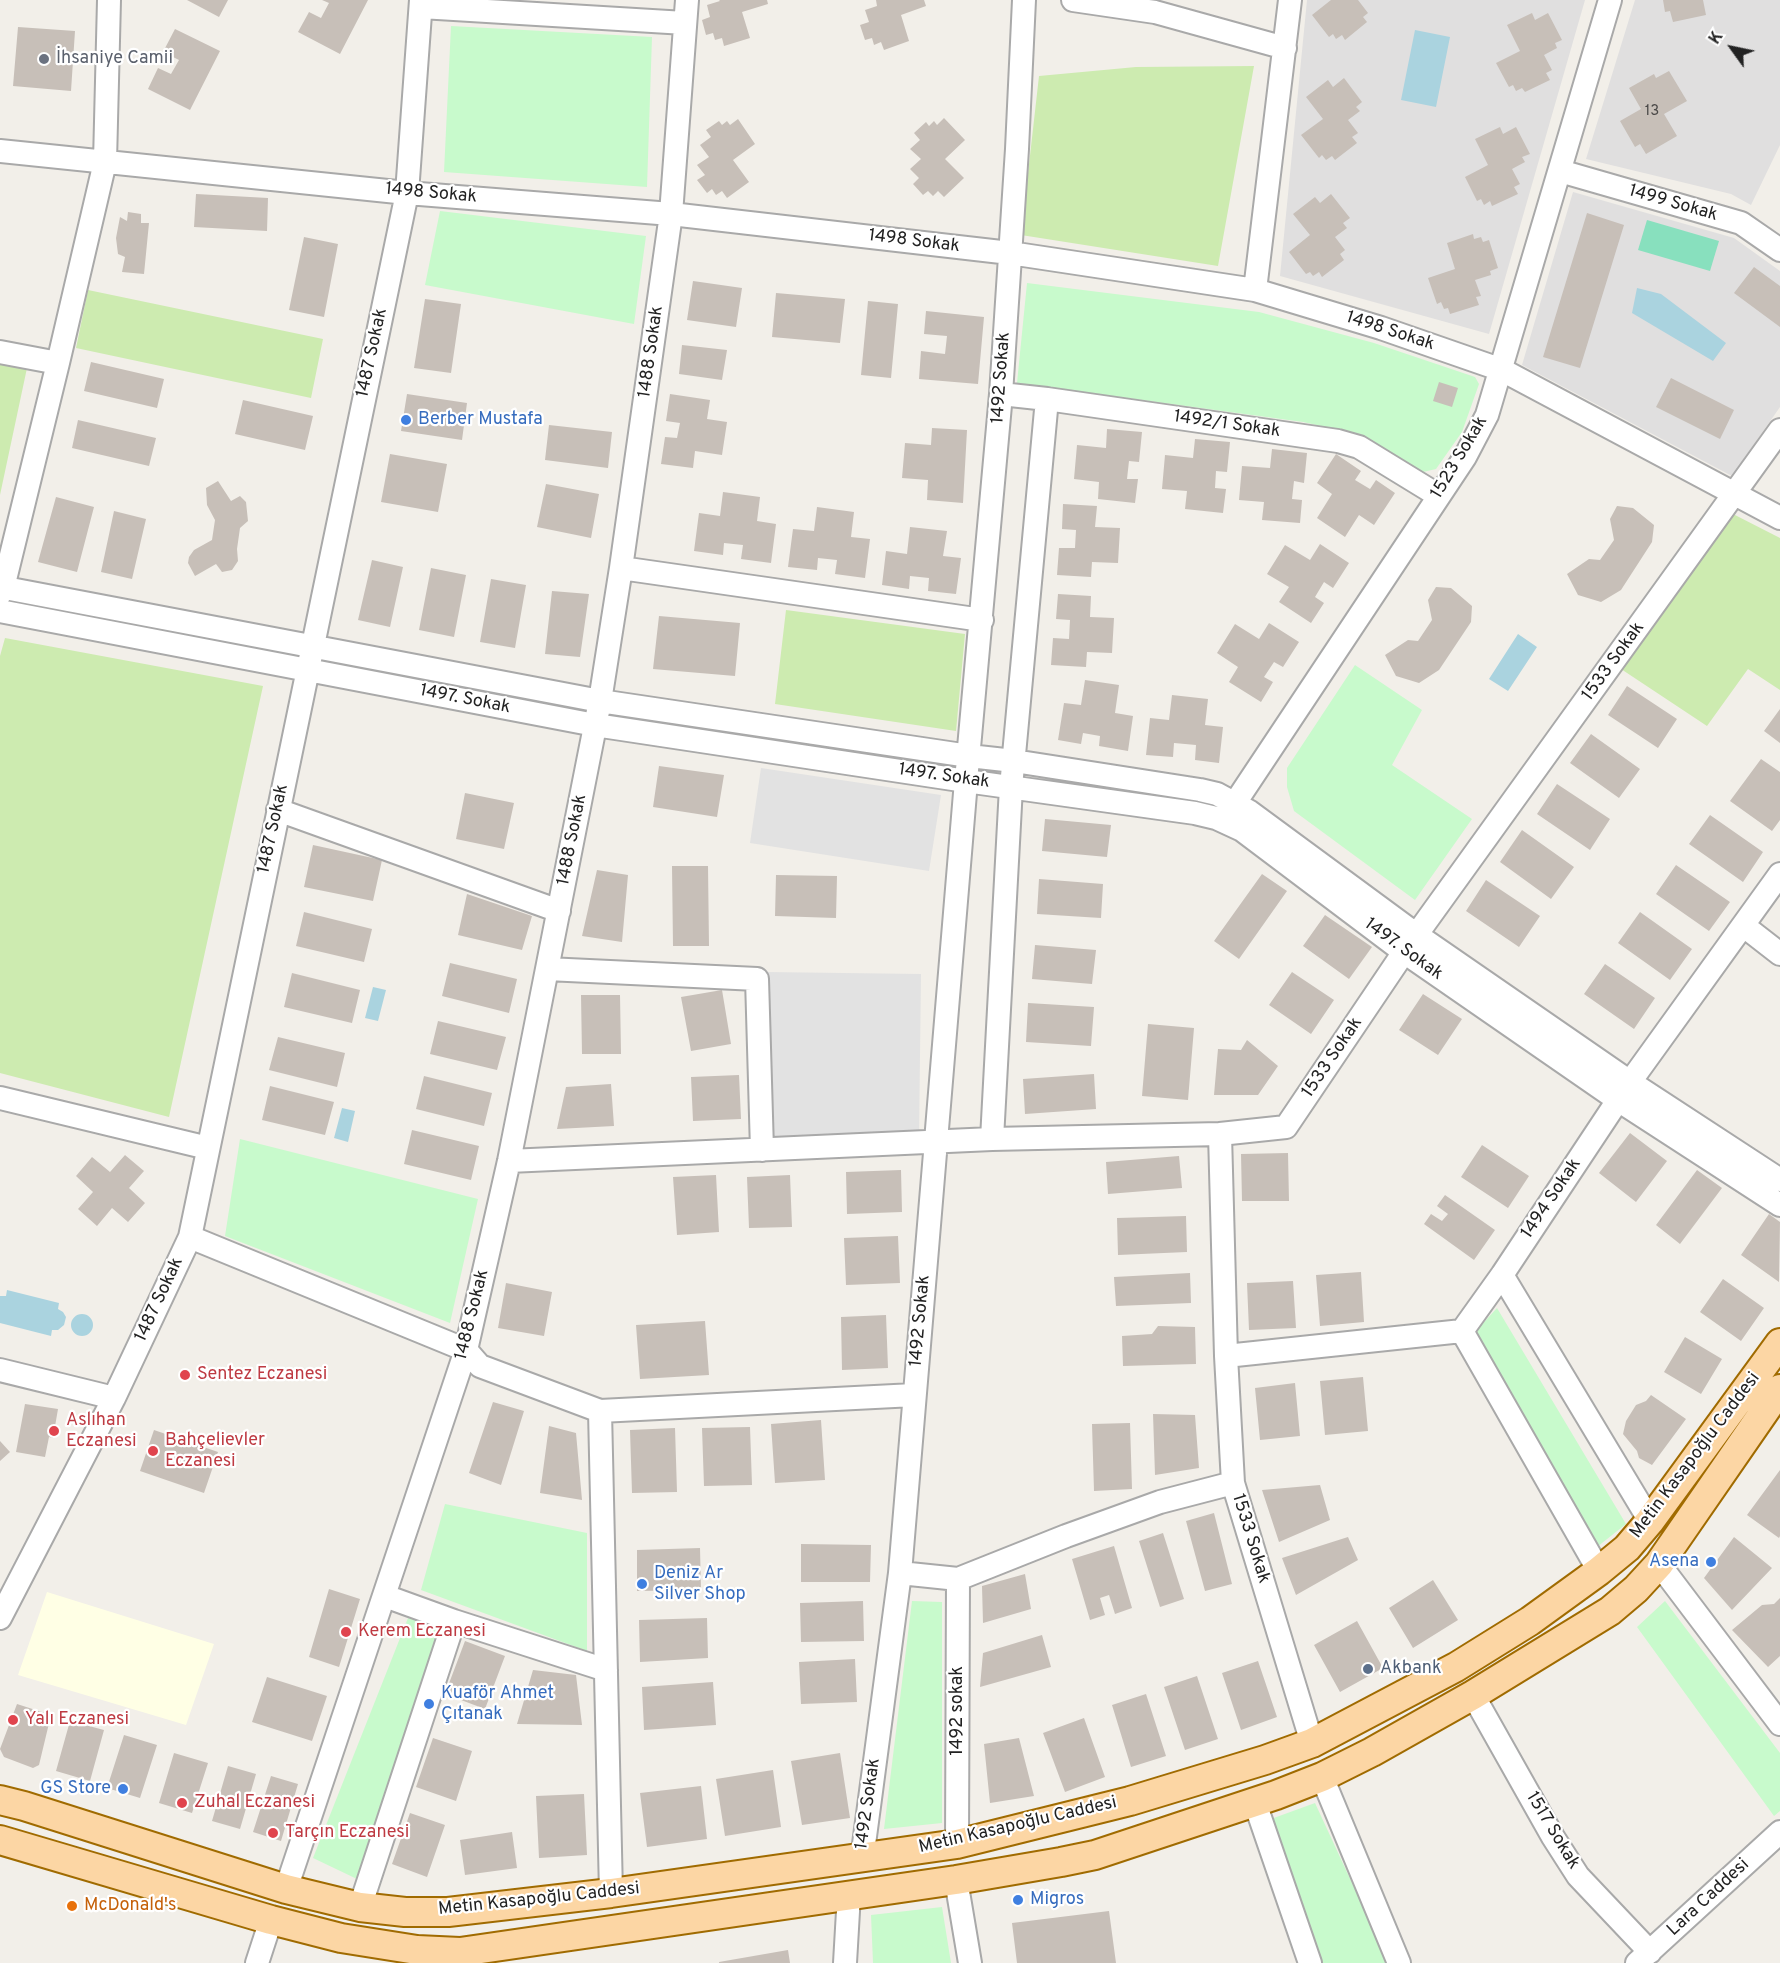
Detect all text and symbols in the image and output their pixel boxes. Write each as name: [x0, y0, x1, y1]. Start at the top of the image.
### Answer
north arrow: [1702, 18, 1762, 78]
text: K: [1705, 28, 1728, 48]
place label: İhsaniye Camii: [56, 48, 173, 70]
marker: İhsaniye Camii: [37, 52, 51, 66]
house number: 13: [1645, 103, 1659, 121]
street label: 1498 Sokak: [384, 179, 478, 209]
street label: 1499 Sokak: [1626, 181, 1720, 227]
street label: 1498 Sokak: [867, 226, 961, 258]
street label: 1488 Sokak: [635, 305, 669, 399]
street label: 1487 Sokak: [353, 306, 393, 400]
street label: 1498 Sokak: [1343, 308, 1437, 356]
street label: 1492 Sokak: [988, 331, 1016, 425]
street label: 1492/1 Sokak: [1172, 407, 1282, 443]
place label: Berber Mustafa: [418, 409, 543, 431]
marker: Berber Mustafa: [399, 413, 413, 427]
street label: 1523 Sokak: [1427, 413, 1493, 503]
street label: 1533 Sokak: [1578, 618, 1650, 706]
street label: 1497. Sokak: [418, 681, 512, 719]
street label: 1497. Sokak: [897, 760, 991, 794]
street label: 1487 Sokak: [254, 782, 294, 876]
street label: 1488 Sokak: [554, 793, 592, 887]
street label: 1497. Sokak: [1359, 914, 1447, 986]
street label: 1533 Sokak: [1298, 1014, 1368, 1102]
street label: 1494 Sokak: [1517, 1155, 1587, 1243]
street label: 1487 Sokak: [131, 1254, 189, 1346]
street label: 1488 Sokak: [451, 1268, 495, 1362]
street label: 1492 Sokak: [906, 1274, 936, 1368]
place label: Sentez Eczanesi: [197, 1364, 327, 1386]
marker: Sentez Eczanesi: [178, 1368, 192, 1382]
street label: Metin Kasapoğlu Caddesi: [1626, 1369, 1766, 1543]
place label: Aslıhan Eczanesi: [66, 1410, 137, 1452]
marker: Aslıhan Eczanesi: [47, 1424, 61, 1438]
place label: Bahçelievler Eczanesi: [165, 1430, 265, 1472]
marker: Bahçelievler Eczanesi: [146, 1444, 160, 1458]
street label: 1533 Sokak: [1226, 1492, 1274, 1586]
place label: Asena: [1649, 1551, 1699, 1573]
marker: Asena: [1704, 1555, 1718, 1569]
place label: Deniz Ar Silver Shop: [654, 1563, 746, 1606]
marker: Deniz Ar Silver Shop: [635, 1577, 649, 1591]
place label: Kerem Eczanesi: [358, 1621, 486, 1643]
marker: Kerem Eczanesi: [339, 1625, 353, 1639]
place label: Akbank: [1380, 1658, 1442, 1680]
marker: Akbank: [1361, 1662, 1375, 1676]
street label: 1492 sokak: [947, 1666, 969, 1756]
place label: Kuaför Ahmet Çıtanak: [441, 1683, 554, 1726]
marker: Kuaför Ahmet Çıtanak: [422, 1697, 436, 1711]
place label: Yalı Eczanesi: [25, 1709, 129, 1731]
marker: Yalı Eczanesi: [6, 1713, 20, 1727]
street label: 1492 Sokak: [852, 1757, 886, 1851]
place label: GS Store: [40, 1778, 111, 1800]
marker: GS Store: [116, 1782, 130, 1796]
street label: 1517 Sokak: [1520, 1788, 1584, 1874]
place label: Zuhal Eczanesi: [194, 1792, 315, 1814]
street label: Metin Kasapoğlu Caddesi: [917, 1793, 1119, 1859]
marker: Zuhal Eczanesi: [175, 1796, 189, 1810]
place label: Tarçın Eczanesi: [285, 1822, 409, 1844]
marker: Tarçın Eczanesi: [266, 1826, 280, 1840]
street label: Lara Caddesi: [1664, 1855, 1754, 1941]
street label: Metin Kasapoğlu Caddesi: [437, 1879, 641, 1921]
place label: Migros: [1030, 1889, 1084, 1911]
marker: Migros: [1011, 1893, 1025, 1907]
place label: McDonald's: [84, 1895, 176, 1917]
marker: McDonald's: [65, 1899, 79, 1913]

